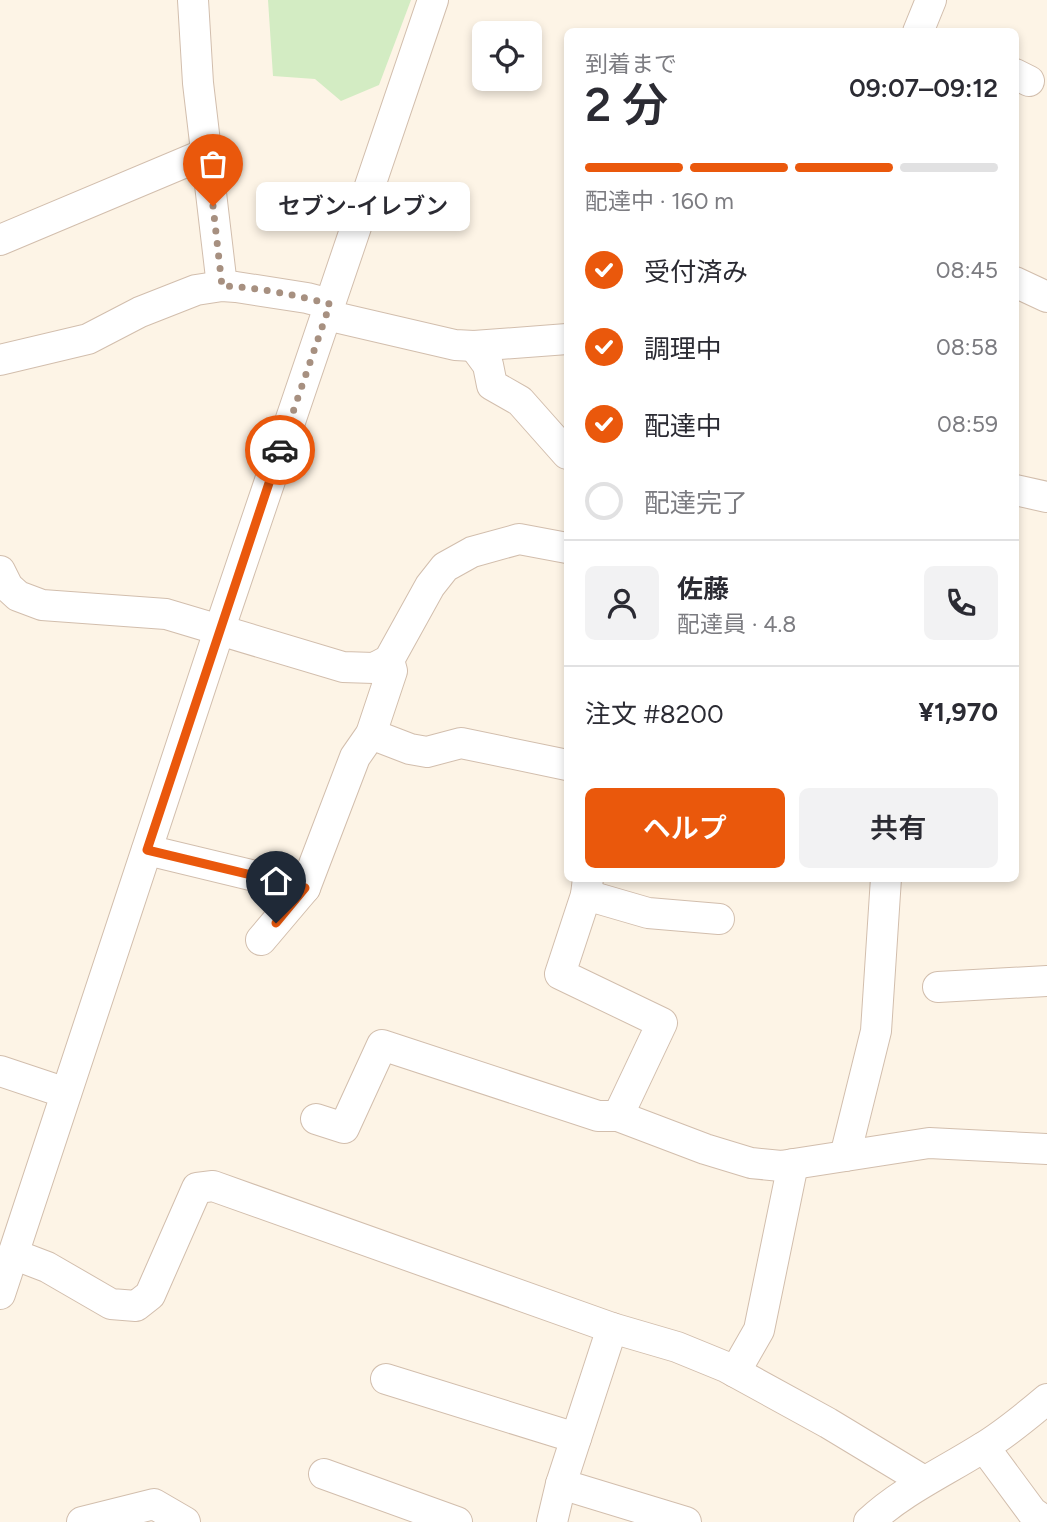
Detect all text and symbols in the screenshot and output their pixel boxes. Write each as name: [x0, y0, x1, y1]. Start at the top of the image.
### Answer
map controls: [472, 21, 542, 91]
button: locate: [472, 21, 542, 91]
text: 到着まで: [585, 50, 677, 78]
text: 09:07–09:12: [849, 72, 998, 104]
text: 2 分: [585, 77, 668, 133]
pin: [183, 134, 243, 206]
icon: bag: [194, 145, 232, 183]
callout: セブン-イレブン: [255, 182, 468, 230]
text: 配達中 · 160 m: [585, 187, 734, 215]
text: セブン-イレブン: [278, 192, 448, 220]
icon: check: [585, 251, 623, 289]
text: 受付済み: [644, 256, 748, 288]
text: 08:45: [936, 256, 998, 284]
icon: check: [585, 328, 623, 366]
text: 調理中: [644, 333, 722, 365]
text: 08:58: [936, 333, 998, 361]
icon: check: [585, 405, 623, 443]
text: 配達中: [644, 410, 722, 442]
text: 08:59: [937, 410, 998, 438]
courier: [245, 415, 315, 485]
icon: car: [261, 431, 299, 469]
text: 配達完了: [644, 487, 748, 519]
button: person: [585, 566, 659, 640]
button: phone: [924, 566, 998, 640]
text: 佐藤: [677, 573, 729, 605]
text: 配達員 · 4.8: [677, 610, 796, 638]
text: ¥1,970: [918, 696, 998, 728]
text: 注文 #8200: [585, 698, 724, 730]
button: ヘルプ: [585, 788, 785, 868]
button: 共有: [799, 788, 998, 868]
pin: [246, 851, 306, 923]
icon: home: [257, 862, 295, 900]

